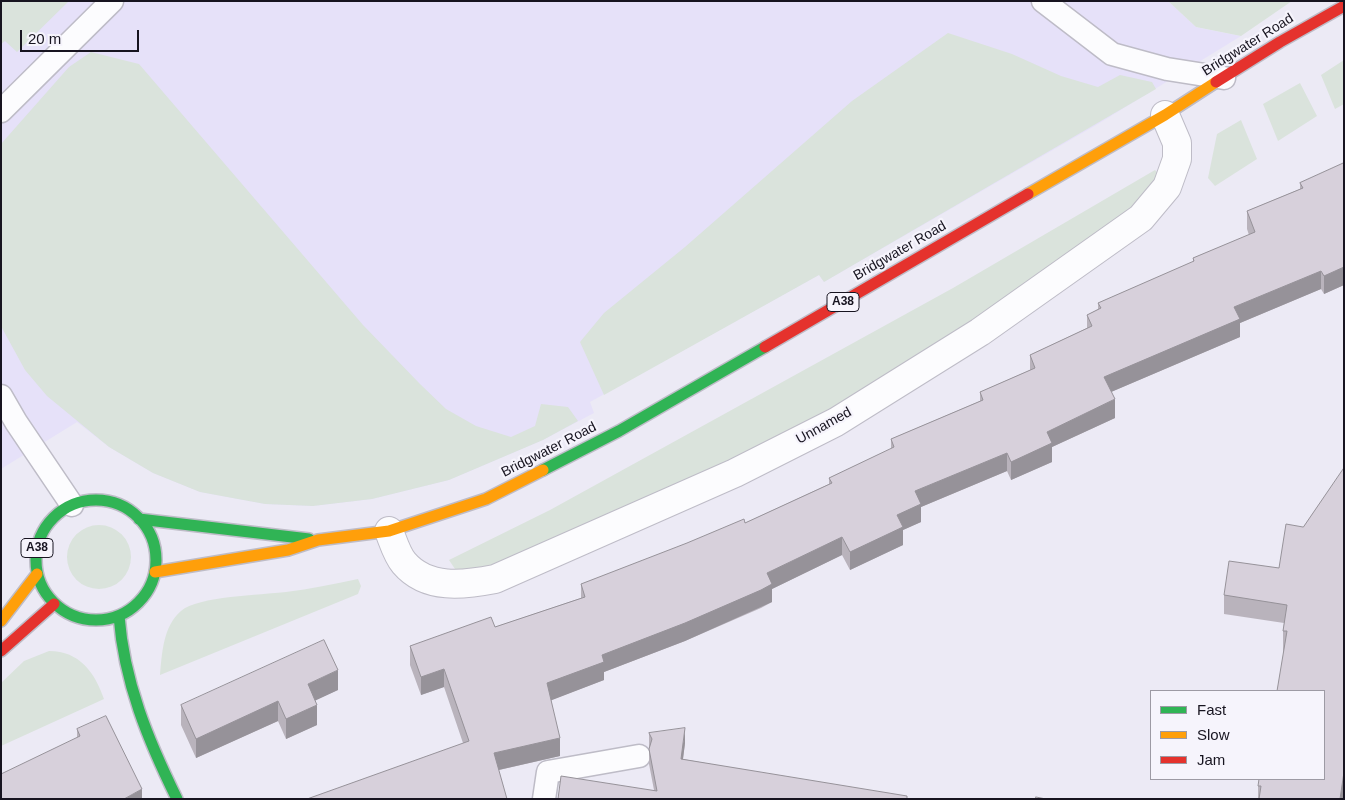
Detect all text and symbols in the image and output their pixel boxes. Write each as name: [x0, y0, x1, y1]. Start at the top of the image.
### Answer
street label: Bridgwater Road: [1199, 10, 1297, 80]
scale bar: [22, 20, 141, 52]
text: 20 m: [28, 30, 61, 47]
street label: Bridgwater Road: [851, 218, 949, 284]
road number: A38: [827, 292, 859, 312]
street label: Unnamed: [793, 404, 855, 448]
street label: Bridgwater Road: [499, 419, 599, 481]
road number: A38: [21, 538, 53, 558]
legend: [1150, 690, 1325, 780]
text: Fast: [1197, 701, 1226, 718]
text: Slow: [1197, 726, 1230, 743]
text: Jam: [1197, 751, 1225, 768]

